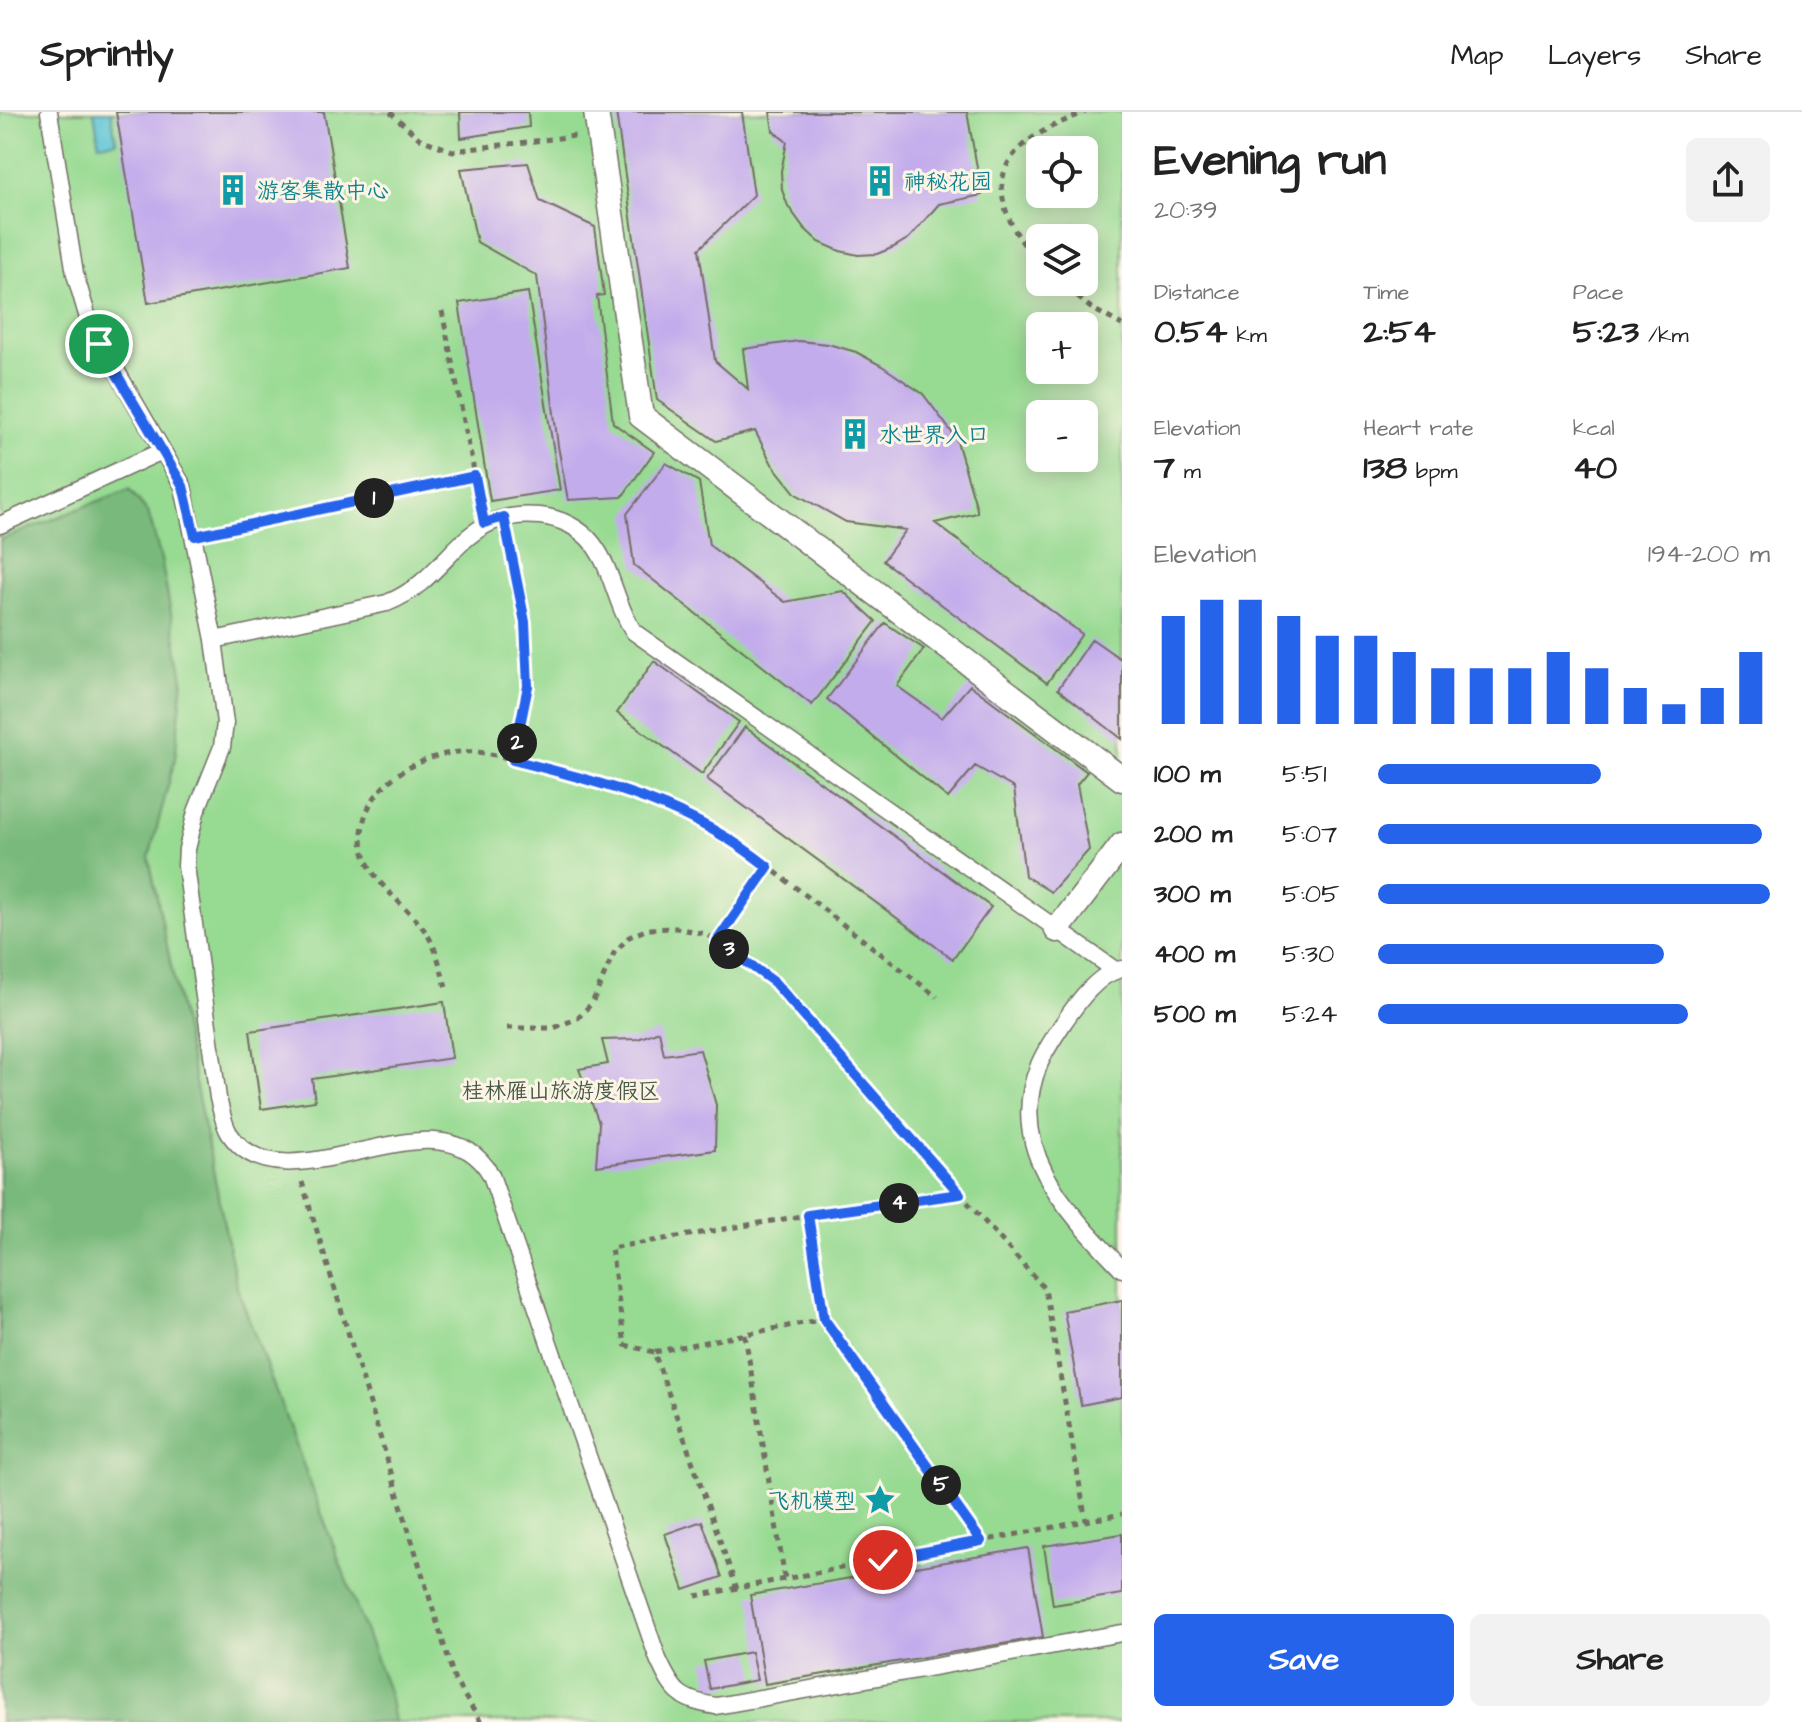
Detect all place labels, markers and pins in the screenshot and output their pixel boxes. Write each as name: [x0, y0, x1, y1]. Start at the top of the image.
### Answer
building icon: 神秘花园: [863, 164, 897, 198]
place label: 神秘花园: [904, 167, 992, 198]
building icon: 游客集散中心: [216, 173, 250, 207]
place label: 游客集散中心: [257, 176, 389, 207]
pin: [65, 310, 133, 378]
building icon: 水世界入口: [838, 417, 872, 451]
place label: 水世界入口: [879, 420, 989, 451]
pin: 1: [354, 478, 394, 518]
pin: 2: [497, 723, 537, 763]
pin: 3: [709, 929, 749, 969]
pin: 4: [879, 1183, 919, 1223]
pin: 5: [921, 1465, 961, 1505]
place icon: 飞机模型: [863, 1483, 897, 1517]
place label: 飞机模型: [768, 1486, 856, 1517]
pin: [849, 1526, 917, 1594]

